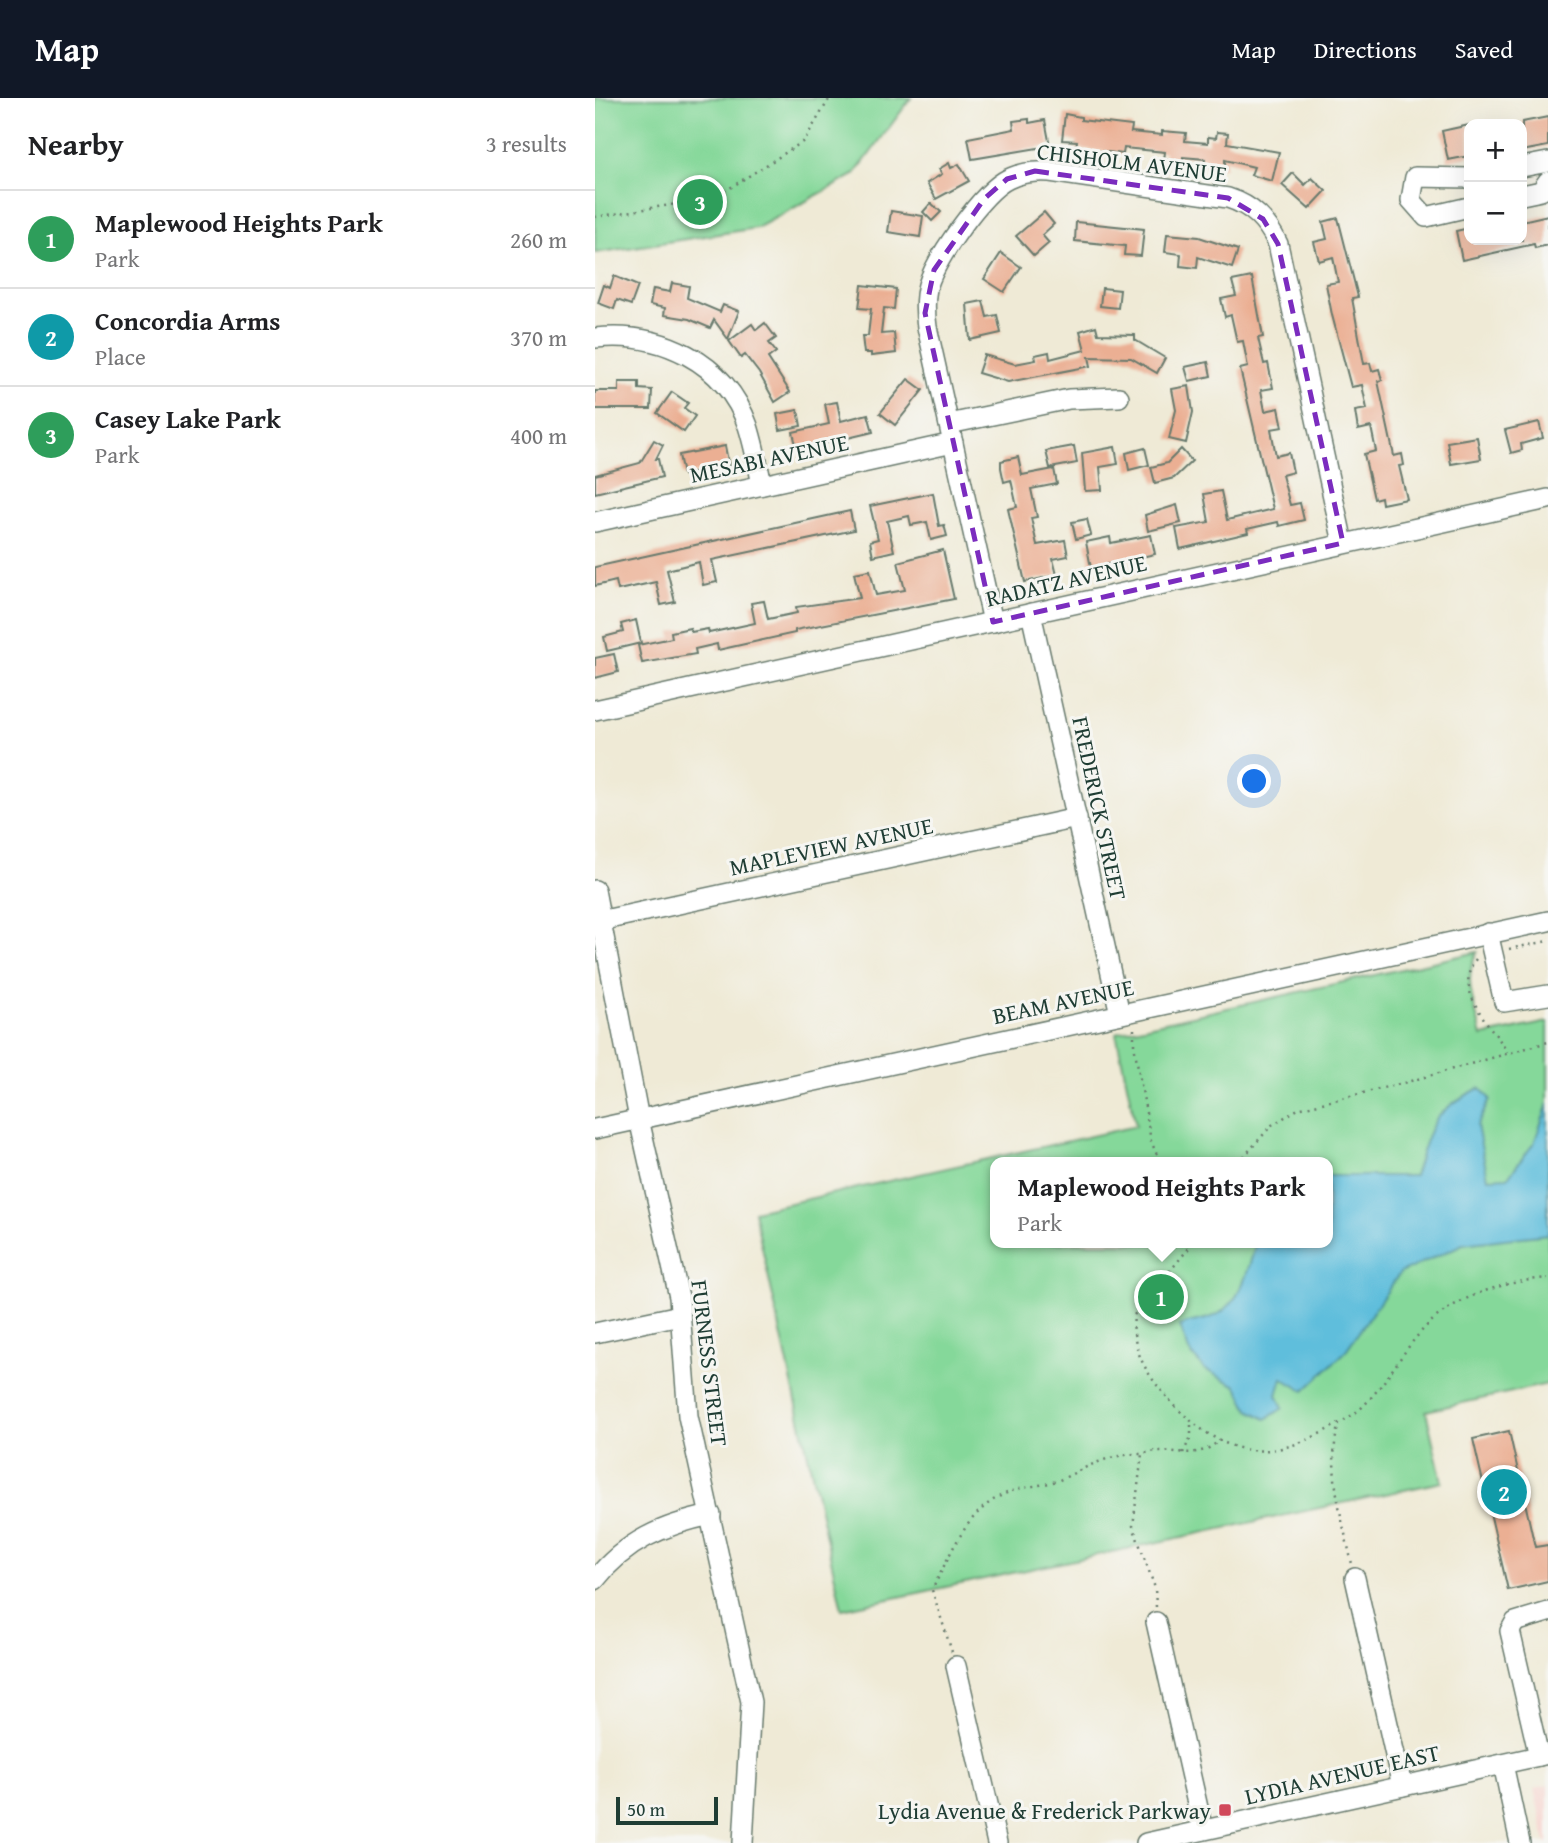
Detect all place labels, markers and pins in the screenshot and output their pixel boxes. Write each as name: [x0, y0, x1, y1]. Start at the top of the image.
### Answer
pin: 3: [677, 176, 723, 228]
pin: 1: [1138, 1271, 1184, 1323]
pin: 2: [1481, 1466, 1527, 1518]
place label: Lydia Avenue & Frederick Parkway: [878, 1794, 1212, 1827]
marker: Lydia Avenue & Frederick Parkway: [1217, 1802, 1233, 1818]

